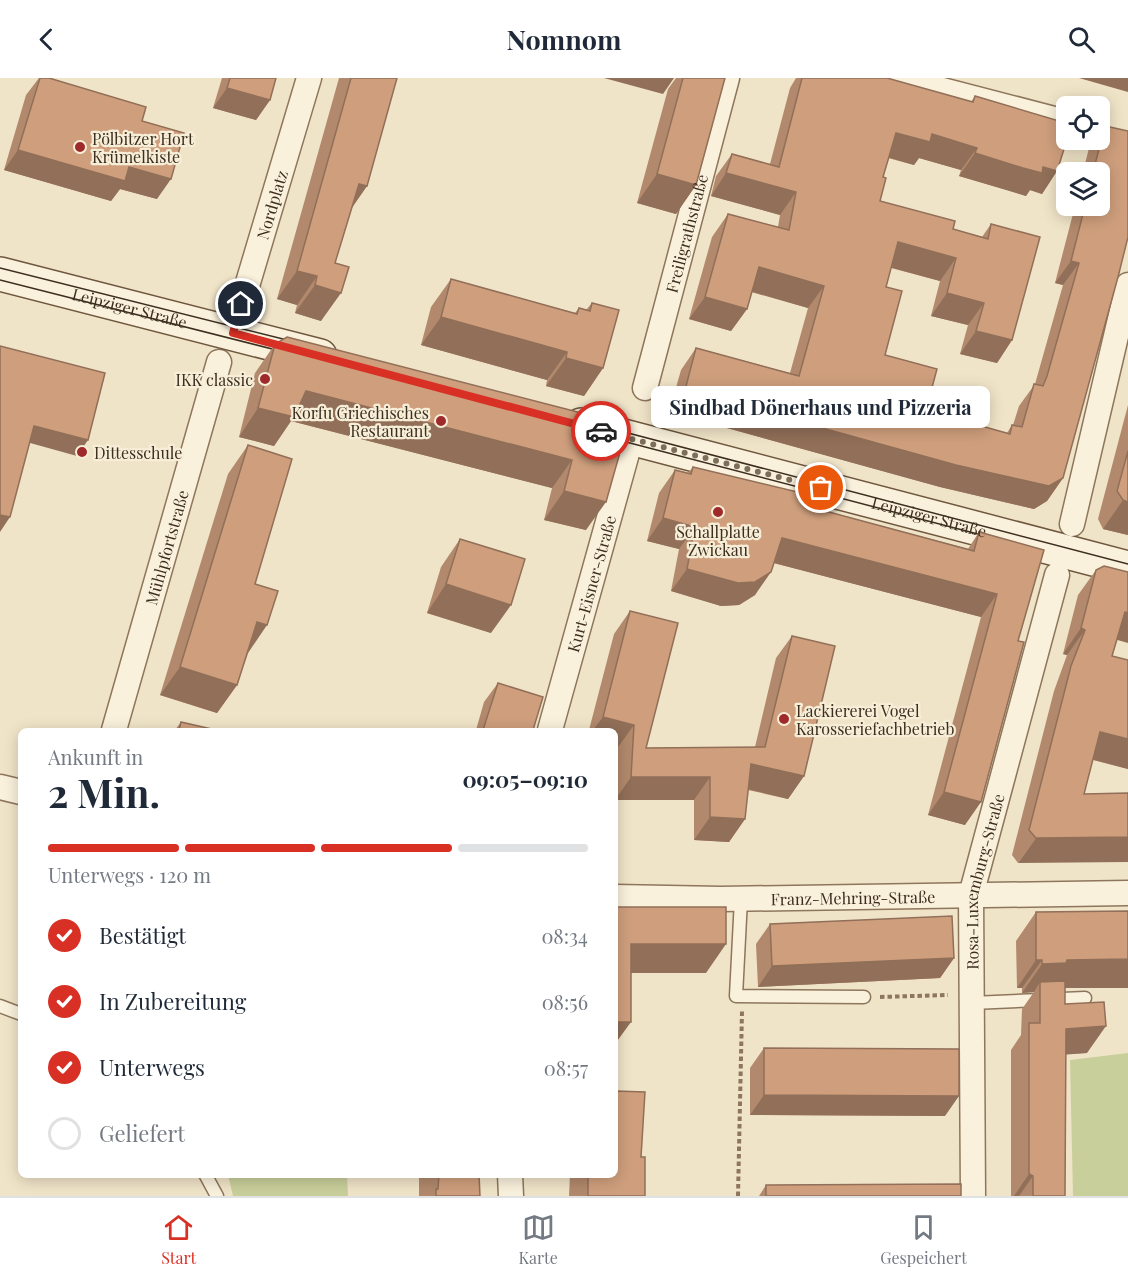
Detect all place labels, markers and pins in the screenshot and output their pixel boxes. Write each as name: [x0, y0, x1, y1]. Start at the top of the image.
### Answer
place label: Pölbitzer Hort Krümelkiste: [92, 128, 194, 167]
marker: Pölbitzer Hort Krümelkiste: [73, 140, 87, 154]
pin: [215, 278, 266, 329]
place label: IKK classic: [176, 369, 253, 390]
marker: IKK classic: [258, 372, 272, 386]
callout: Sindbad Dönerhaus und Pizzeria: [652, 386, 990, 428]
place label: Korfu Griechisches Restaurant: [291, 402, 429, 441]
marker: Korfu Griechisches Restaurant: [434, 414, 448, 428]
place label: Dittesschule: [94, 442, 182, 463]
marker: Dittesschule: [75, 445, 89, 459]
pin: [795, 462, 846, 513]
marker: Schallplatte Zwickau: [711, 505, 725, 519]
place label: Schallplatte Zwickau: [676, 521, 760, 560]
place label: Lackiererei Vogel Karosseriefachbetrieb: [796, 700, 954, 739]
marker: Lackiererei Vogel Karosseriefachbetrieb: [777, 712, 791, 726]

